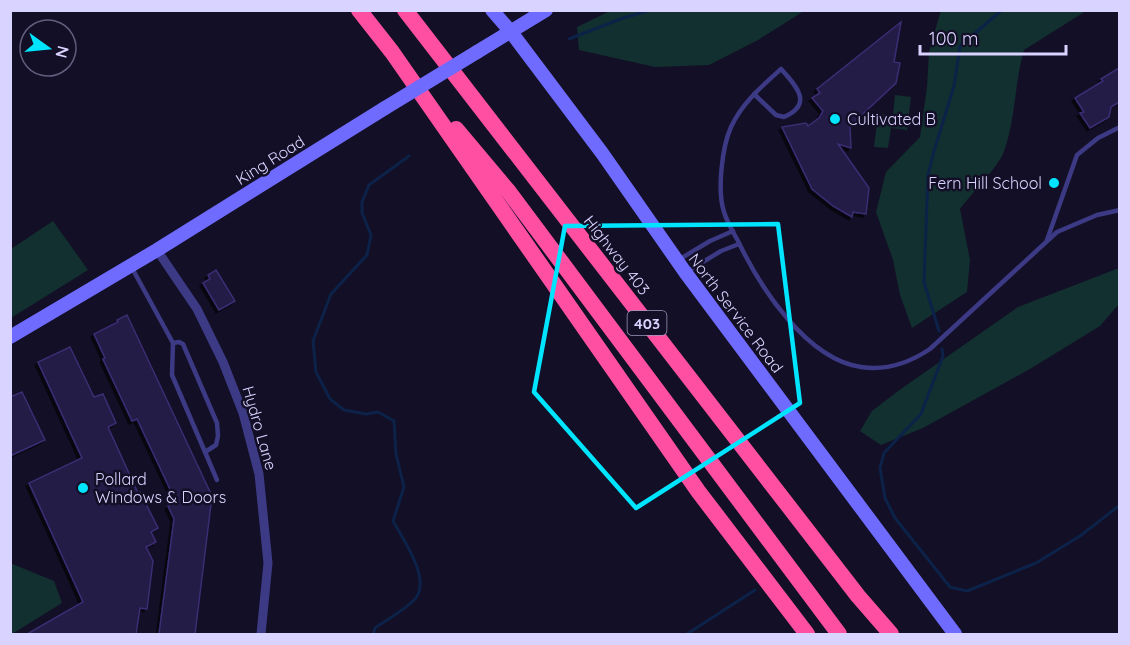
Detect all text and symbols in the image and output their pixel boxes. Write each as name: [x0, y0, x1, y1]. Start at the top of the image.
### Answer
north arrow: [18, 18, 78, 78]
scale bar: [920, 18, 1066, 56]
text: 100 m: [929, 27, 978, 50]
text: N: [51, 44, 74, 60]
place label: Cultivated B: [847, 109, 936, 129]
marker: Cultivated B: [828, 112, 842, 126]
street label: King Road: [232, 131, 308, 189]
place label: Fern Hill School: [928, 173, 1042, 193]
marker: Fern Hill School: [1047, 176, 1061, 190]
street label: Highway 403: [580, 211, 654, 299]
street label: North Service Road: [684, 249, 788, 377]
road number: 403: [628, 311, 666, 335]
street label: Hydro Lane: [238, 384, 282, 472]
place label: Pollard Windows & Doors: [95, 469, 226, 507]
marker: Pollard Windows & Doors: [76, 481, 90, 495]

